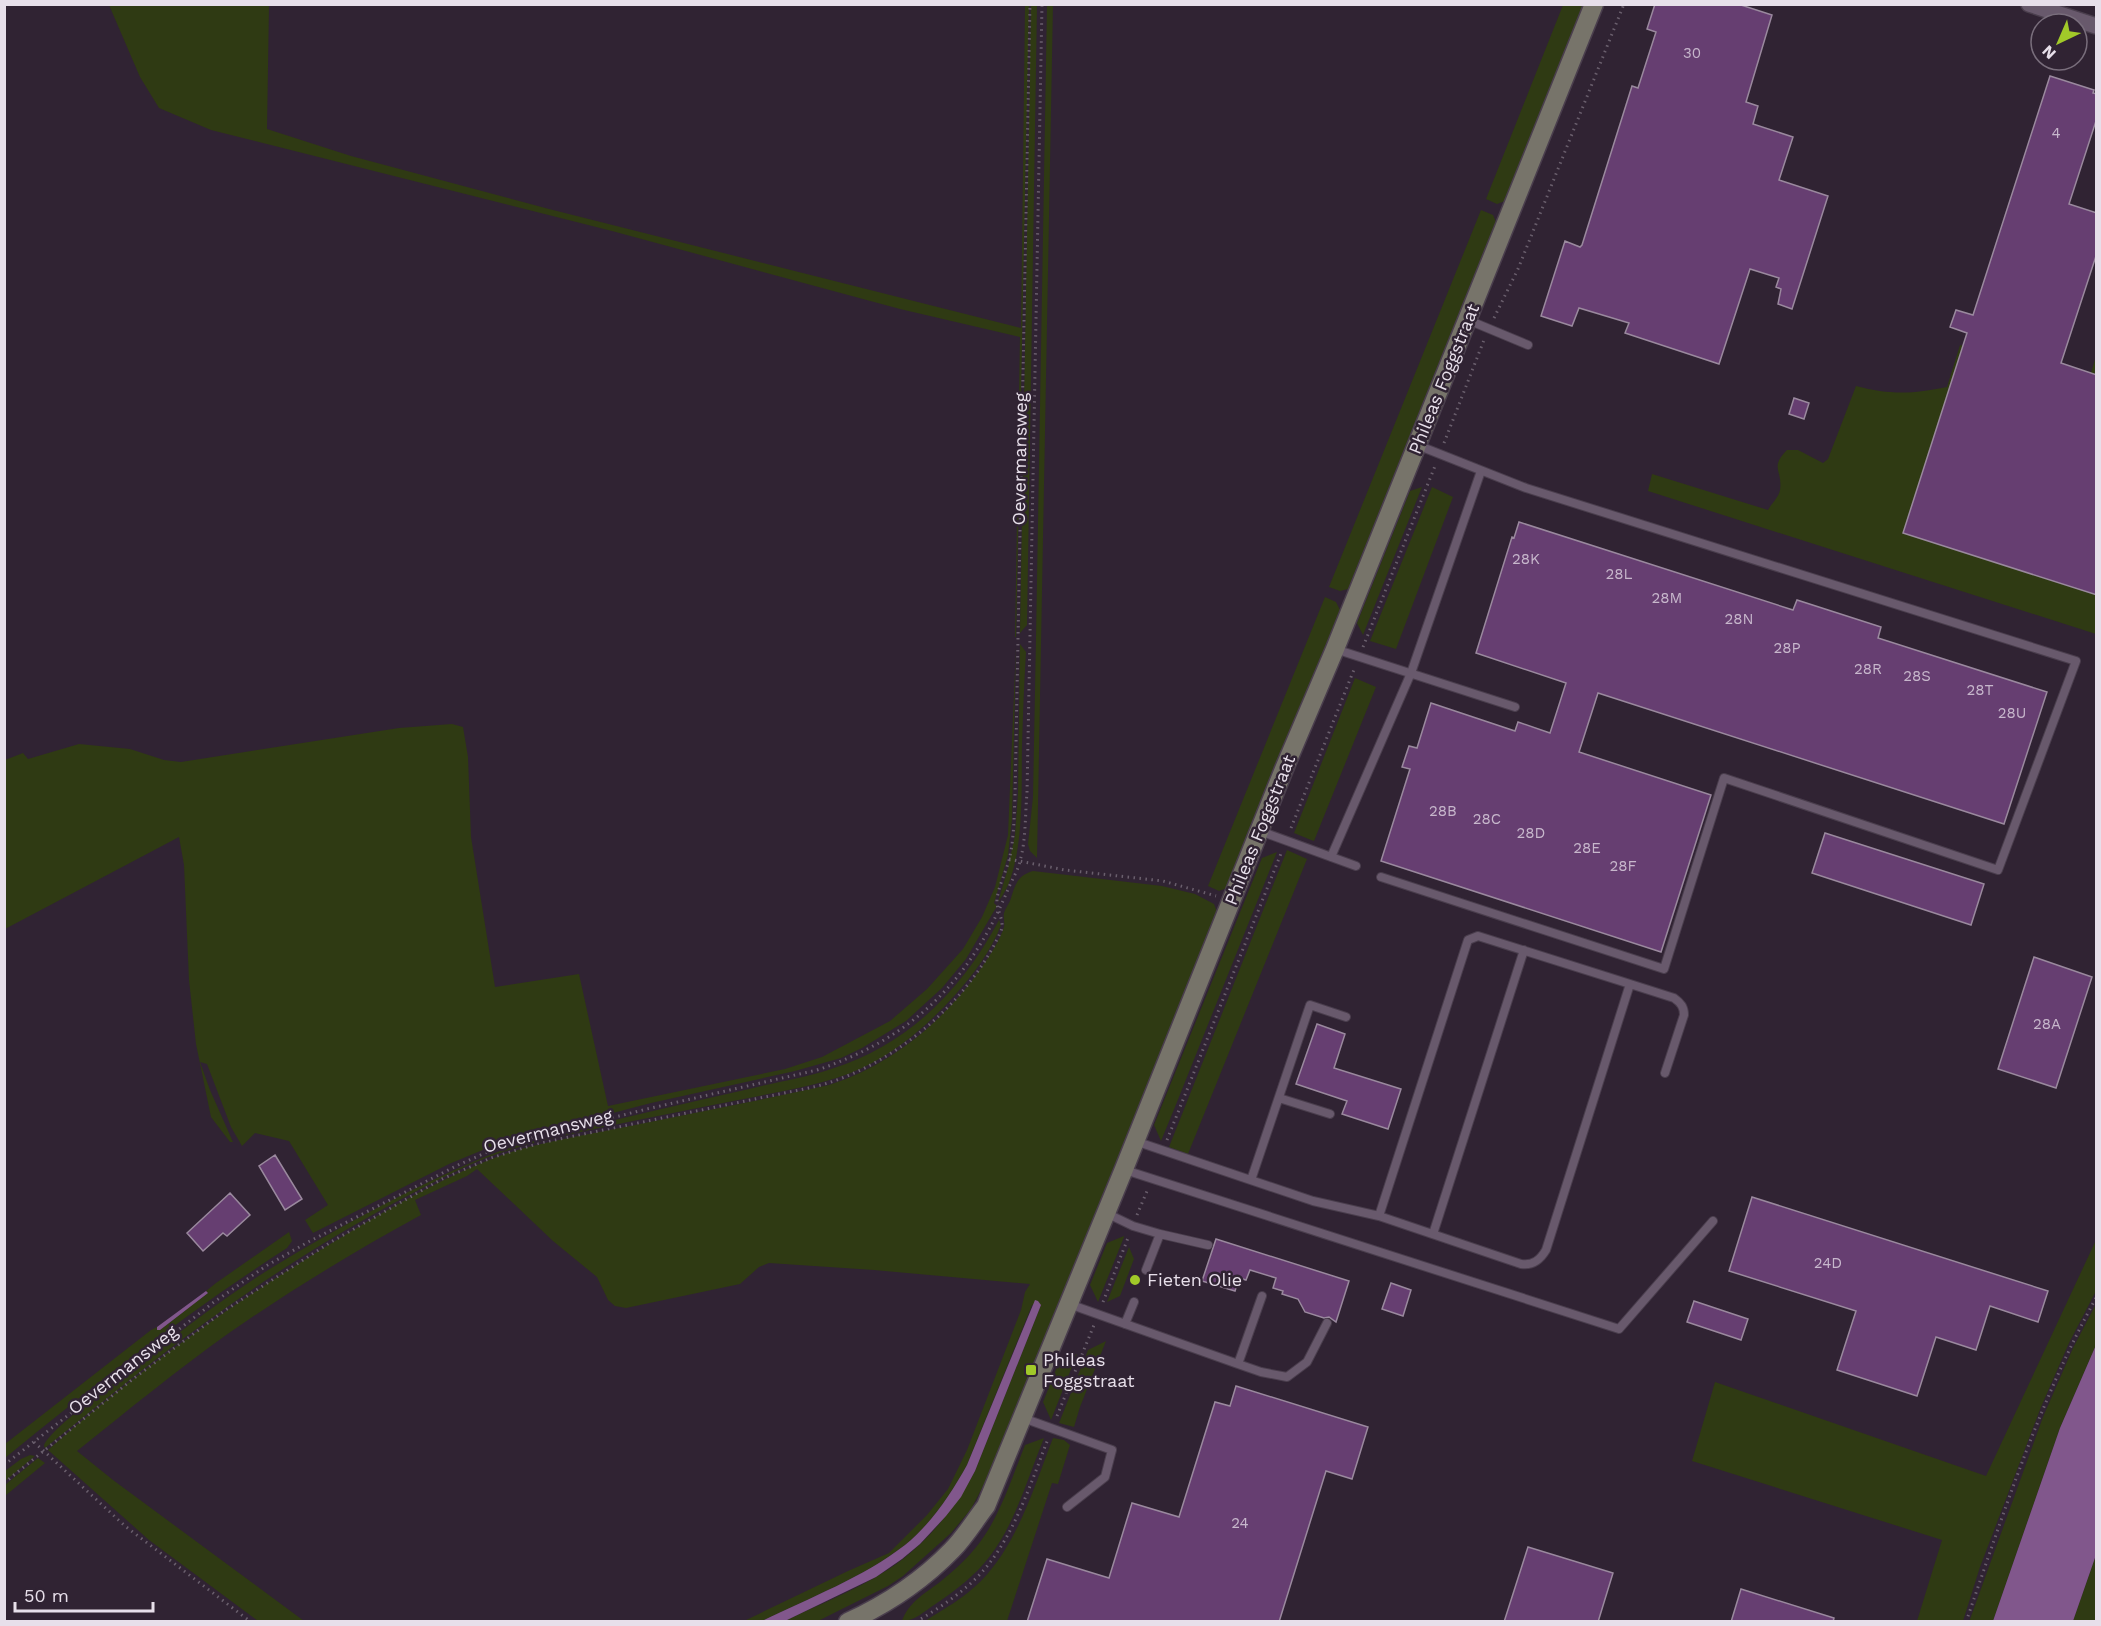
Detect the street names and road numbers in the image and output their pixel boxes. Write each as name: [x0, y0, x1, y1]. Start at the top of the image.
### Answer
street label: Phileas Foggstraat: [1404, 300, 1483, 457]
street label: Oevermansweg: [1008, 392, 1031, 526]
street label: Phileas Foggstraat: [1220, 751, 1299, 908]
street label: Oevermansweg: [481, 1104, 615, 1157]
street label: Oevermansweg: [64, 1320, 182, 1419]

